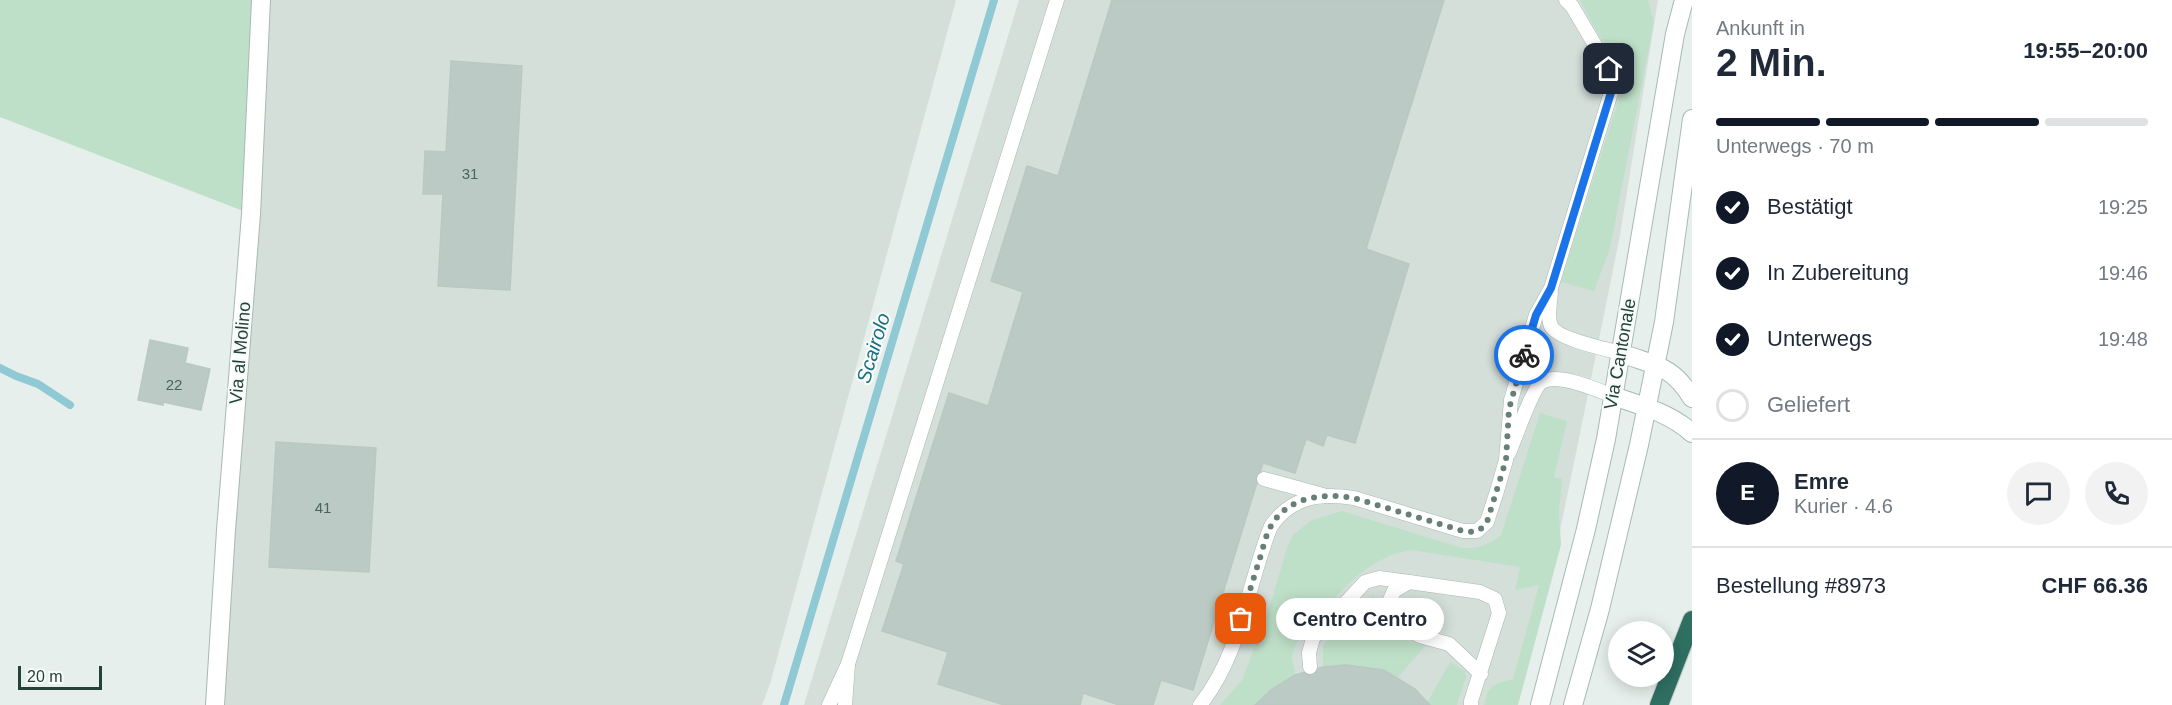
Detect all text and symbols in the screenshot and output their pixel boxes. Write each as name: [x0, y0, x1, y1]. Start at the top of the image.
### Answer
text: Ankunft in: [1716, 17, 1805, 39]
text: 19:55–20:00: [2023, 38, 2148, 63]
text: 2 Min.: [1716, 41, 1827, 84]
pin: [1583, 43, 1634, 94]
icon: home: [1592, 52, 1625, 85]
text: Unterwegs · 70 m: [1716, 135, 1874, 157]
house number: 31: [462, 165, 478, 182]
icon: check: [1716, 191, 1749, 224]
text: Bestätigt: [1767, 194, 1853, 219]
text: 19:25: [2098, 196, 2148, 218]
icon: check: [1716, 257, 1749, 290]
text: In Zubereitung: [1767, 260, 1909, 285]
text: 19:46: [2098, 262, 2148, 284]
street label: Via Cantonale: [1600, 297, 1640, 411]
street label: Via al Molino: [226, 301, 254, 405]
water label: Scairolo: [852, 310, 894, 386]
icon: check: [1716, 323, 1749, 356]
courier: [1494, 325, 1554, 385]
text: Unterwegs: [1767, 326, 1872, 351]
text: 19:48: [2098, 328, 2148, 350]
icon: bike: [1508, 339, 1541, 372]
house number: 22: [166, 376, 182, 393]
text: Geliefert: [1767, 392, 1850, 417]
button: chat: [2007, 462, 2070, 525]
button: phone: [2085, 462, 2148, 525]
text: Emre: [1794, 469, 1849, 494]
text: E: [1740, 480, 1755, 505]
text: Kurier · 4.6: [1794, 495, 1893, 517]
house number: 41: [315, 499, 331, 516]
text: Bestellung #8973: [1716, 573, 1886, 598]
text: CHF 66.36: [2042, 573, 2148, 598]
pin: [1215, 593, 1266, 644]
callout: Centro Centro: [1277, 598, 1445, 640]
icon: bag: [1224, 602, 1257, 635]
text: Centro Centro: [1293, 608, 1427, 630]
map controls: [1608, 621, 1674, 687]
button: layers: [1608, 621, 1674, 687]
scale bar: [18, 663, 102, 690]
text: 20 m: [27, 668, 63, 685]

